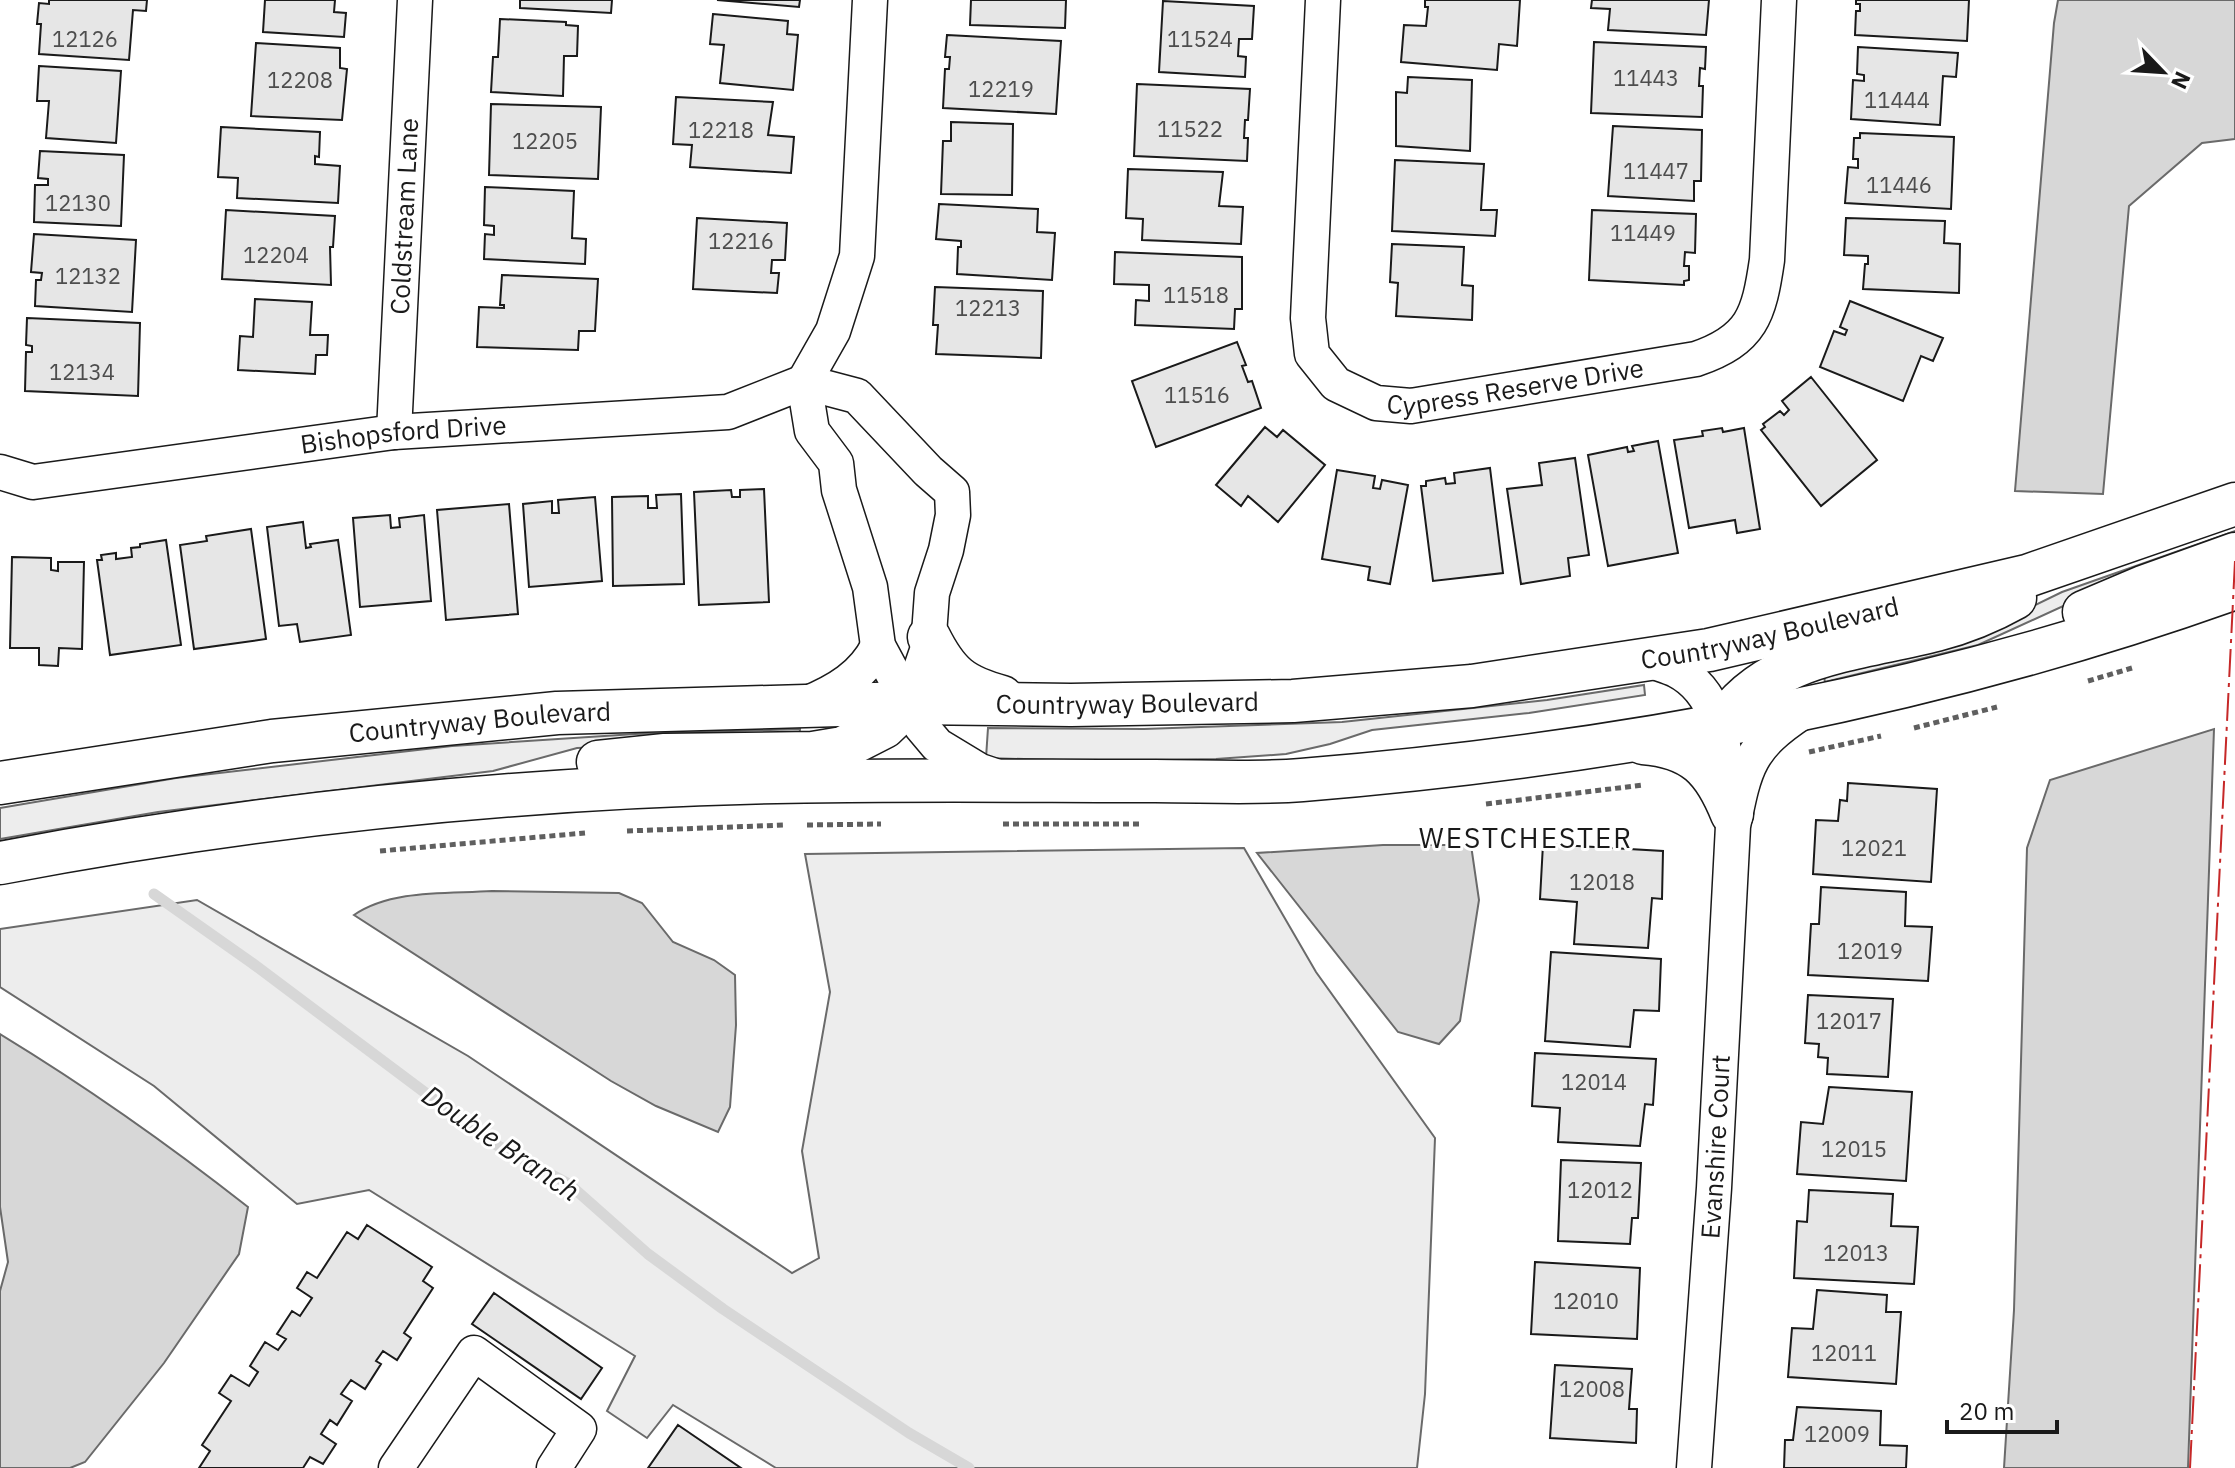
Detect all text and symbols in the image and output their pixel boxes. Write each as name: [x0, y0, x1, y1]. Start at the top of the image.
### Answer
house number: 12126: [52, 24, 118, 53]
house number: 11524: [1167, 24, 1233, 53]
north arrow: [2123, 32, 2203, 112]
house number: 11443: [1613, 63, 1679, 92]
house number: 12208: [267, 65, 333, 94]
text: N: [2165, 67, 2198, 94]
house number: 12219: [968, 74, 1034, 103]
house number: 11444: [1864, 85, 1930, 114]
house number: 11522: [1157, 114, 1223, 143]
house number: 12218: [688, 115, 754, 144]
street label: Coldstream Lane: [382, 117, 425, 315]
house number: 12205: [512, 126, 578, 155]
house number: 11447: [1623, 156, 1689, 185]
house number: 11446: [1866, 170, 1932, 199]
house number: 12130: [45, 188, 111, 217]
house number: 11449: [1610, 218, 1676, 247]
house number: 12216: [708, 226, 774, 255]
house number: 12204: [243, 240, 309, 269]
house number: 12132: [55, 261, 121, 290]
house number: 11518: [1163, 280, 1229, 309]
house number: 12213: [955, 293, 1021, 322]
street label: Cypress Reserve Drive: [1385, 350, 1646, 422]
house number: 12134: [49, 357, 115, 386]
house number: 11516: [1164, 380, 1230, 409]
street label: Bishopsford Drive: [298, 407, 507, 461]
street label: Countryway Boulevard: [1638, 588, 1902, 676]
street label: Countryway Boulevard: [995, 684, 1259, 721]
street label: Countryway Boulevard: [347, 693, 611, 749]
district label: WESTCHESTER: [1419, 819, 1633, 856]
house number: 12021: [1841, 833, 1907, 862]
house number: 12018: [1569, 867, 1635, 896]
house number: 12019: [1837, 936, 1903, 965]
house number: 12017: [1816, 1006, 1882, 1035]
street label: Evanshire Court: [1692, 1054, 1737, 1240]
house number: 12014: [1561, 1067, 1627, 1096]
water label: Double Branch: [415, 1076, 587, 1209]
house number: 12015: [1821, 1134, 1887, 1163]
house number: 12012: [1567, 1175, 1633, 1204]
house number: 12013: [1823, 1238, 1889, 1267]
house number: 12010: [1553, 1286, 1619, 1315]
house number: 12011: [1811, 1338, 1877, 1367]
house number: 12008: [1559, 1374, 1625, 1403]
scale bar: [1947, 1384, 2057, 1434]
text: 20 m: [1959, 1395, 2014, 1427]
house number: 12009: [1804, 1419, 1870, 1448]

